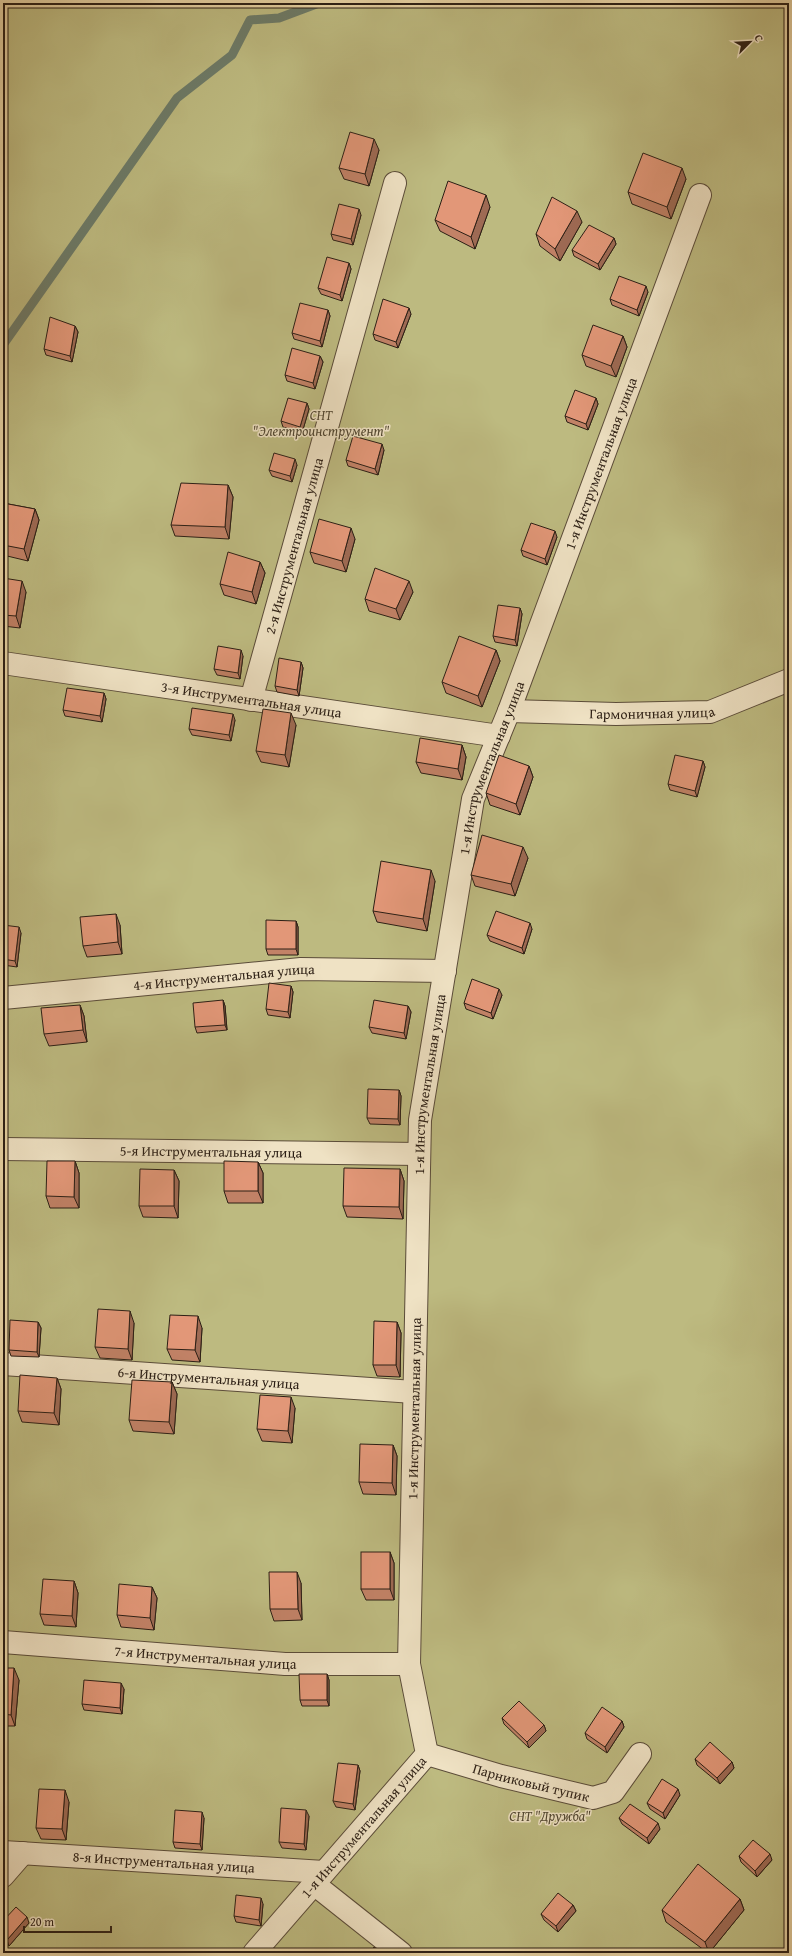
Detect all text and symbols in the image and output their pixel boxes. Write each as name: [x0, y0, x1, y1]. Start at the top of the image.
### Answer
north arrow: [730, 22, 770, 62]
text: С: [751, 32, 768, 44]
street label: 1-я Инструментальная улица: [560, 374, 642, 552]
park label: СНТ "Электроинструмент": [253, 405, 390, 441]
street label: 2-я Инструментальная улица: [260, 455, 328, 636]
street label: 3-я Инструментальная улица: [160, 676, 343, 723]
street label: 1-я Инструментальная улица: [454, 678, 529, 856]
street label: Гармоничная улица: [589, 701, 718, 724]
street label: 4-я Инструментальная улица: [132, 959, 315, 995]
street label: 1-я Инструментальная улица: [409, 992, 451, 1175]
street label: 5-я Инструментальная улица: [120, 1140, 303, 1163]
street label: 1-я Инструментальная улица: [402, 1317, 426, 1500]
street label: 6-я Инструментальная улица: [117, 1362, 300, 1394]
street label: 7-я Инструментальная улица: [114, 1641, 297, 1674]
street label: 1-я Инструментальная улица: [296, 1751, 431, 1902]
street label: Парниковый тупик: [470, 1758, 592, 1807]
park label: СНТ "Дружба": [509, 1806, 591, 1826]
street label: 8-я Инструментальная улица: [72, 1846, 256, 1878]
scale bar: [24, 1908, 111, 1934]
text: 20 m: [30, 1913, 54, 1930]

